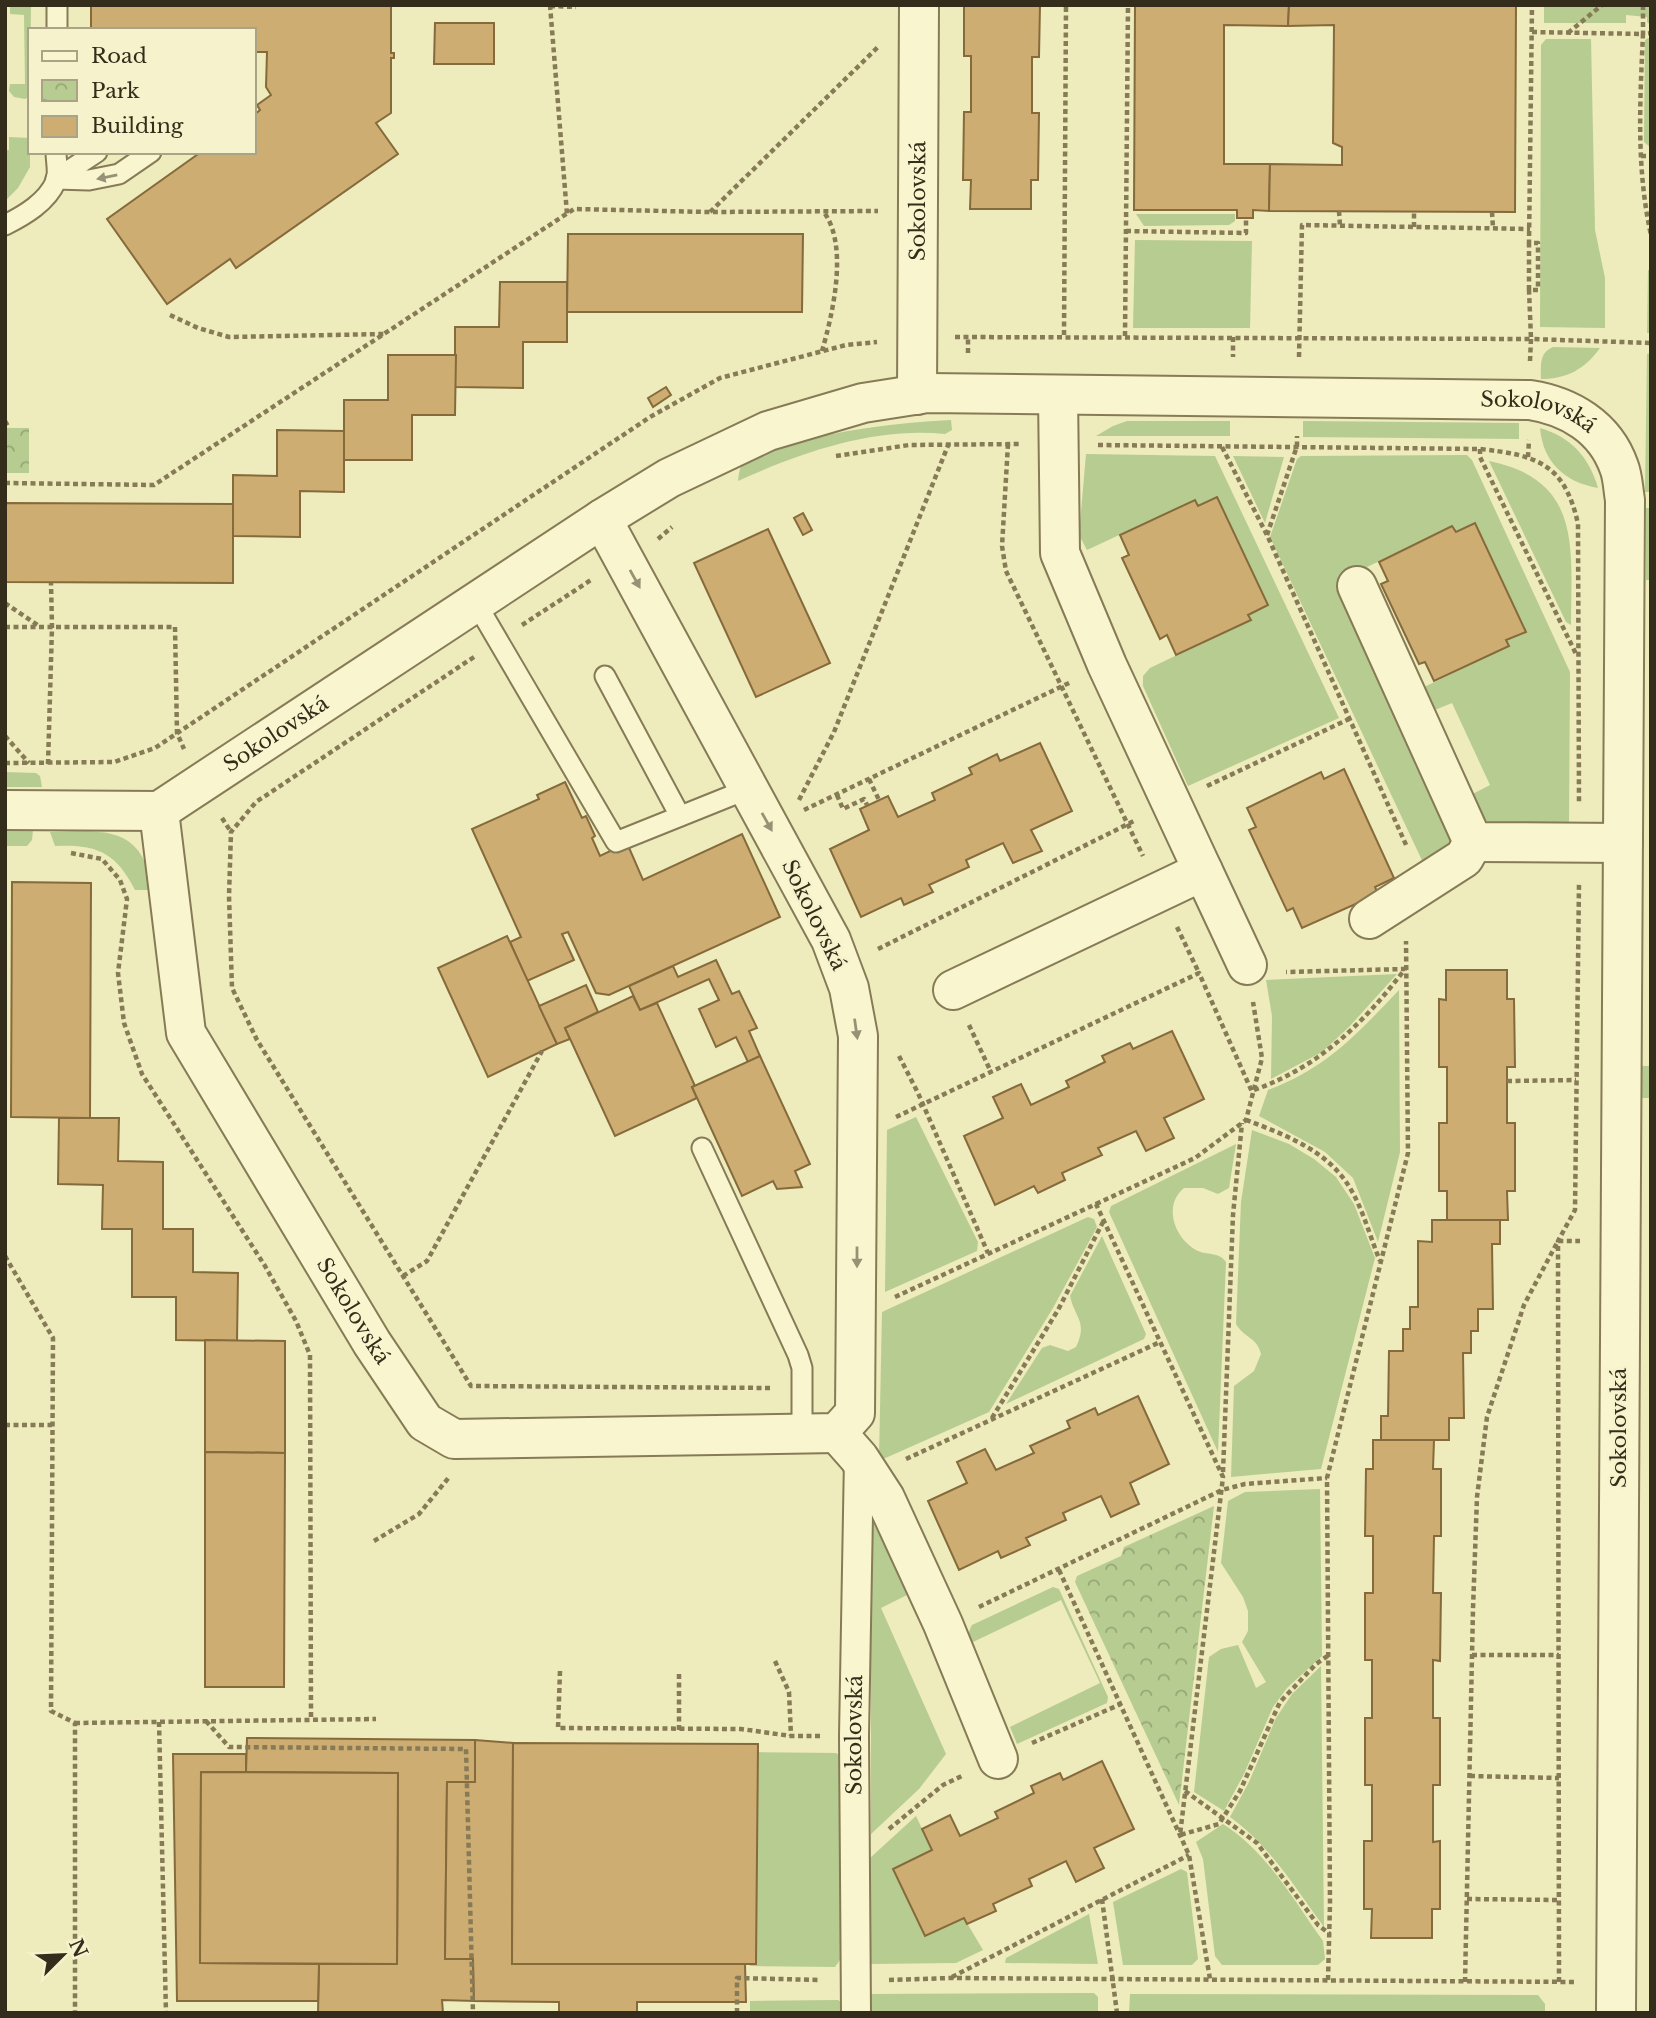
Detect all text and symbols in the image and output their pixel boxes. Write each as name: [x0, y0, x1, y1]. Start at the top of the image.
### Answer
legend: [28, 28, 256, 154]
text: Road: [91, 43, 147, 69]
text: Park: [91, 78, 140, 104]
text: Building: [91, 113, 184, 139]
street label: Sokolovská: [905, 141, 931, 261]
one-way arrow: [96, 171, 118, 182]
street label: Sokolovská: [1480, 386, 1602, 439]
one-way arrow: [629, 569, 641, 589]
street label: Sokolovská: [219, 690, 333, 778]
one-way arrow: [761, 812, 772, 832]
street label: Sokolovská: [776, 855, 852, 975]
one-way arrow: [851, 1018, 862, 1040]
one-way arrow: [851, 1246, 863, 1268]
street label: Sokolovská: [311, 1253, 396, 1370]
street label: Sokolovská: [1606, 1368, 1632, 1488]
street label: Sokolovská: [841, 1674, 868, 1795]
north arrow: [28, 1920, 98, 1990]
text: N: [64, 1935, 92, 1961]

